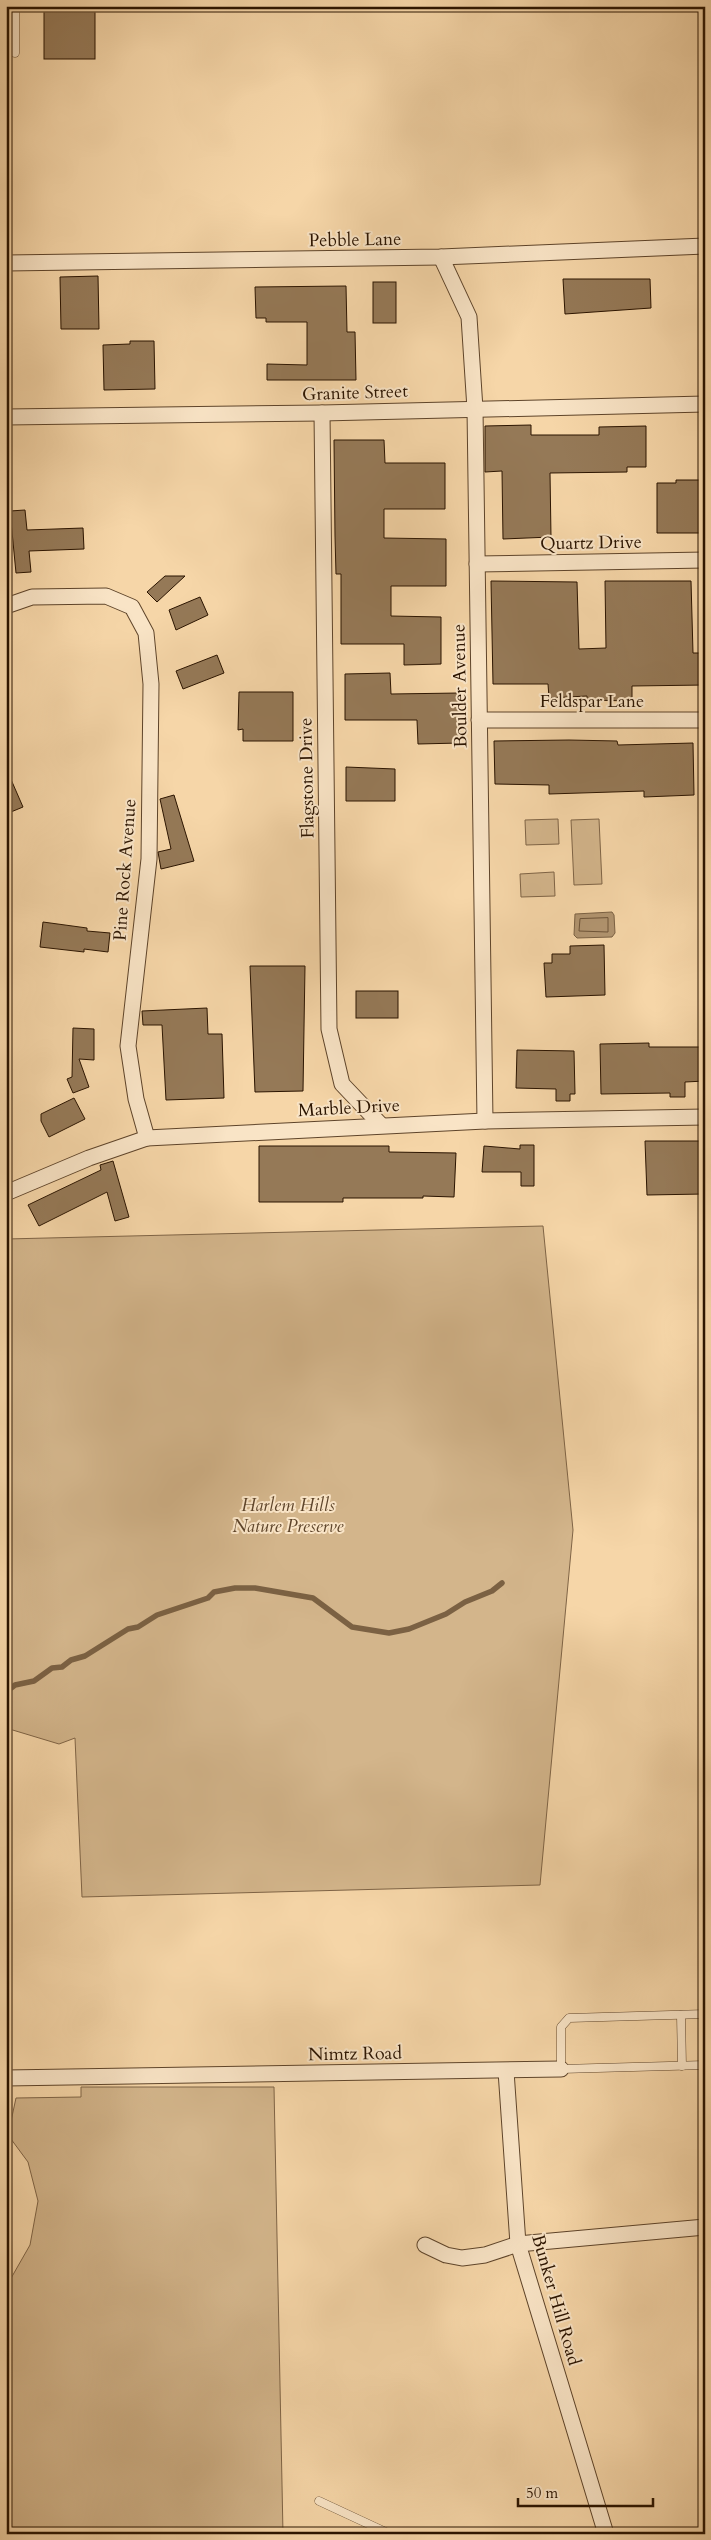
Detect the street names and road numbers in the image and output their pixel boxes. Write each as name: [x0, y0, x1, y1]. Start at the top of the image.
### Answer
street label: Pebble Lane: [308, 227, 402, 253]
street label: Granite Street: [302, 379, 409, 407]
street label: Quartz Drive: [540, 530, 642, 556]
street label: Boulder Avenue: [446, 624, 474, 748]
street label: Feldspar Lane: [540, 689, 644, 714]
street label: Flagstone Drive: [293, 717, 321, 839]
street label: Pine Rock Avenue: [108, 798, 142, 942]
street label: Marble Drive: [297, 1093, 401, 1123]
street label: Nimtz Road: [308, 2041, 403, 2067]
street label: Bunker Hill Road: [525, 2232, 587, 2369]

